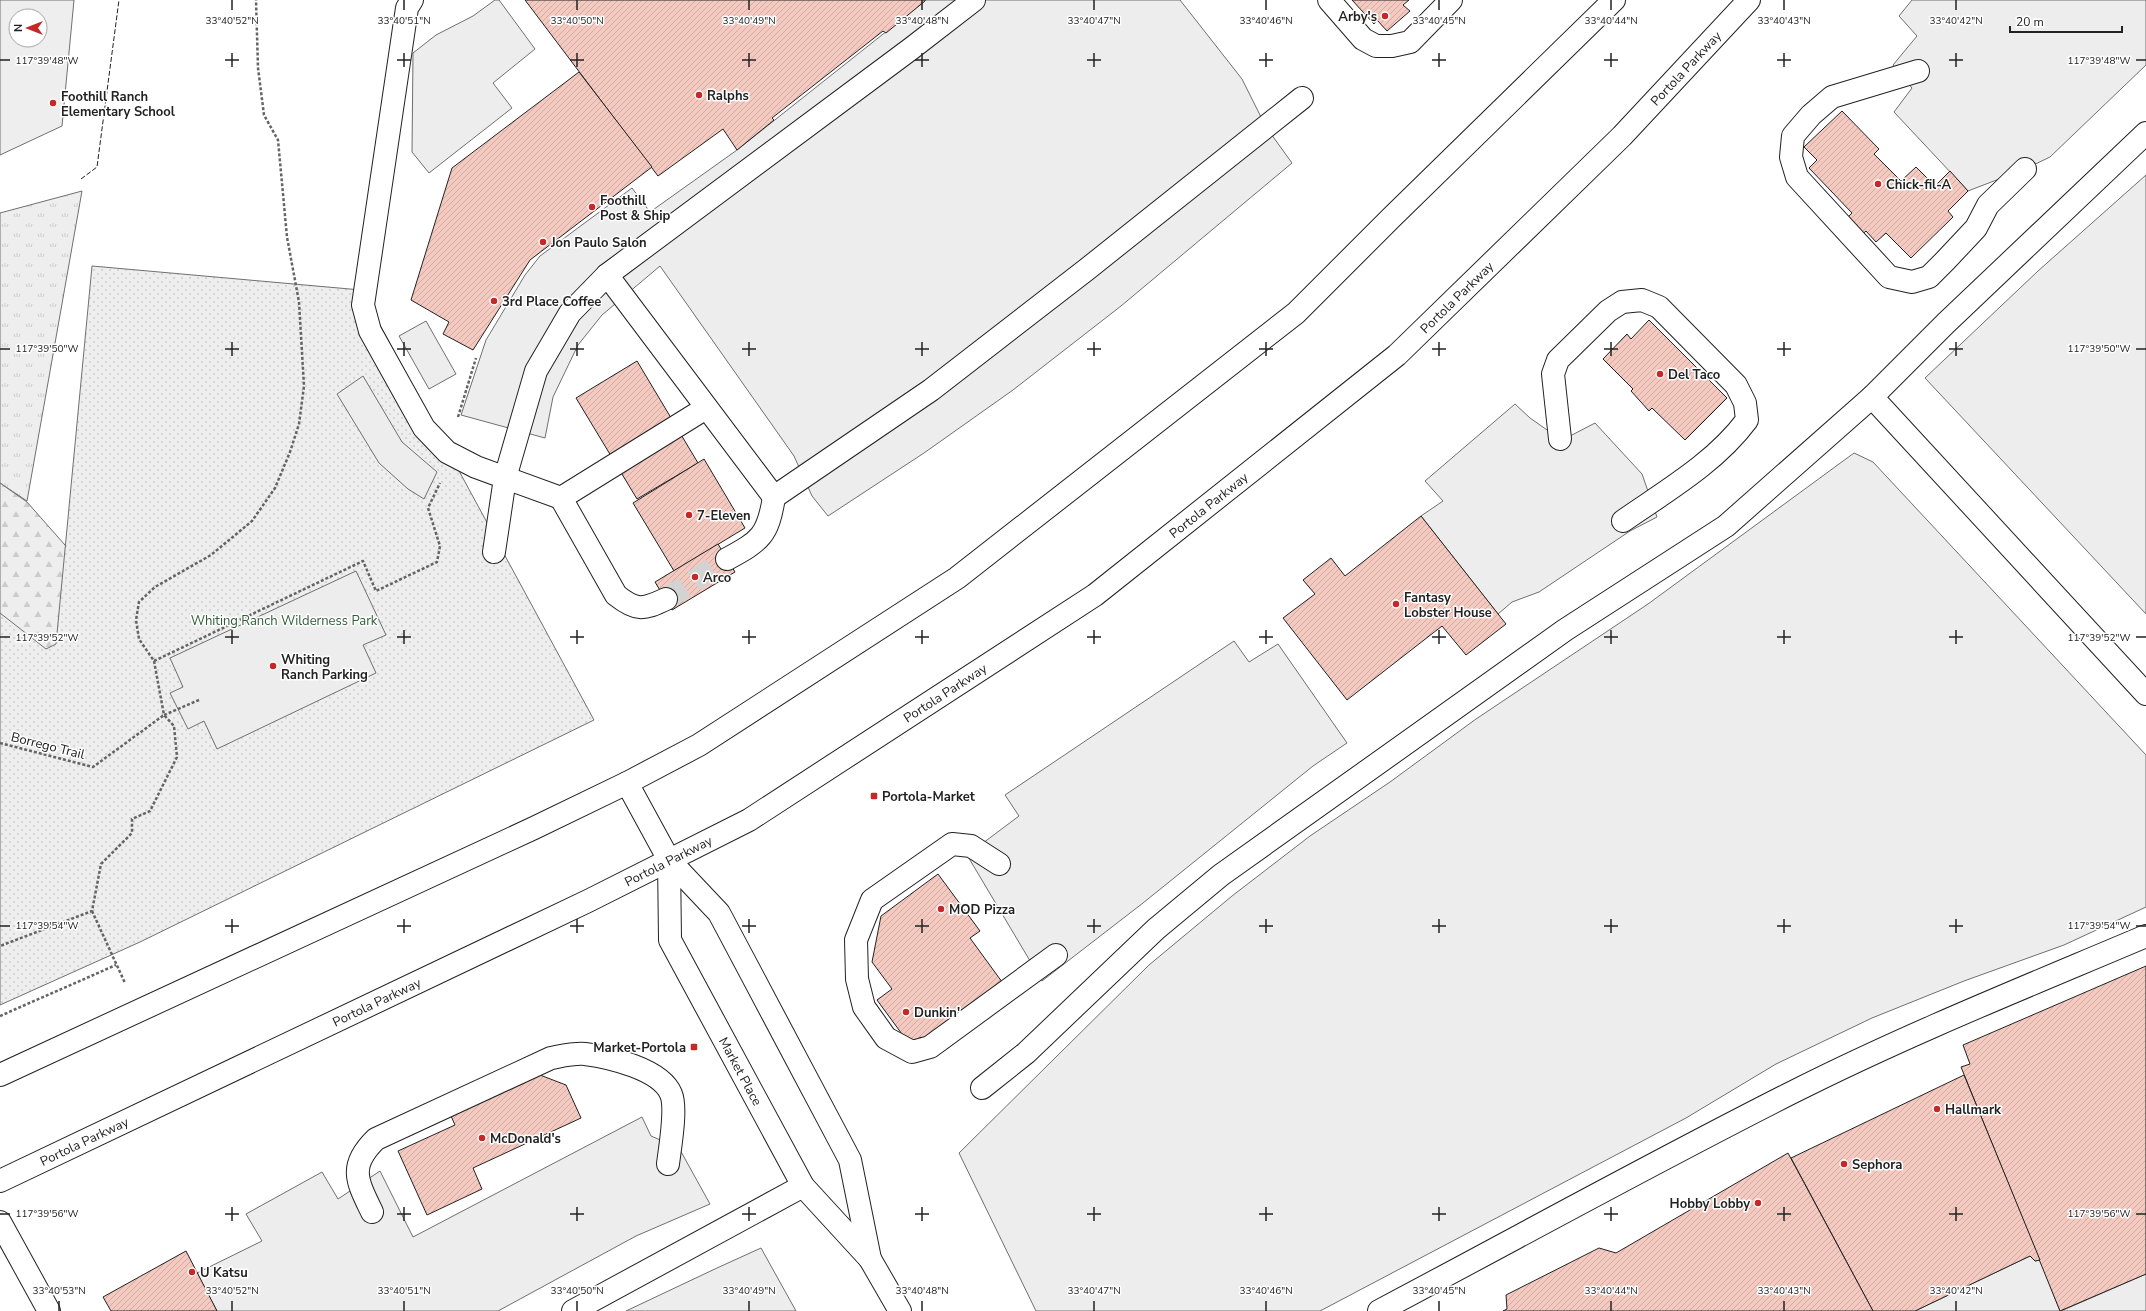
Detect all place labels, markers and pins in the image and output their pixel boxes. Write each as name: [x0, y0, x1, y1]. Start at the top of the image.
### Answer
place label: Arby's: [1338, 8, 1377, 26]
marker: Arby's: [1380, 11, 1390, 21]
place label: Ralphs: [707, 87, 749, 105]
place label: Foothill Ranch Elementary School: [61, 88, 176, 121]
marker: Ralphs: [694, 90, 704, 100]
marker: Foothill Ranch Elementary School: [48, 98, 58, 108]
place label: Chick-fil-A: [1886, 176, 1952, 194]
marker: Chick-fil-A: [1873, 179, 1883, 189]
place label: Foothill Post & Ship: [600, 192, 670, 225]
marker: Foothill Post & Ship: [587, 202, 597, 212]
place label: Jon Paulo Salon: [550, 234, 647, 252]
marker: Jon Paulo Salon: [538, 237, 548, 247]
place label: 3rd Place Coffee: [502, 293, 601, 311]
marker: 3rd Place Coffee: [489, 296, 499, 306]
place label: Del Taco: [1668, 366, 1720, 384]
marker: Del Taco: [1655, 369, 1665, 379]
place label: 7-Eleven: [697, 507, 751, 525]
marker: 7-Eleven: [684, 510, 694, 520]
place label: Arco: [703, 569, 731, 587]
marker: Arco: [690, 572, 700, 582]
place label: Fantasy Lobster House: [1404, 589, 1492, 622]
marker: Fantasy Lobster House: [1391, 599, 1401, 609]
place label: Whiting Ranch Parking: [281, 651, 368, 684]
marker: Whiting Ranch Parking: [268, 661, 278, 671]
place label: Portola-Market: [882, 788, 976, 806]
marker: Portola-Market: [869, 791, 879, 801]
place label: MOD Pizza: [949, 901, 1015, 919]
marker: MOD Pizza: [936, 904, 946, 914]
place label: Dunkin': [914, 1004, 960, 1022]
marker: Dunkin': [901, 1007, 911, 1017]
place label: Market-Portola: [593, 1039, 686, 1057]
marker: Market-Portola: [689, 1042, 699, 1052]
place label: Hallmark: [1945, 1101, 2002, 1119]
marker: Hallmark: [1932, 1104, 1942, 1114]
place label: McDonald's: [490, 1130, 561, 1148]
marker: McDonald's: [477, 1133, 487, 1143]
place label: Sephora: [1852, 1156, 1902, 1174]
marker: Sephora: [1839, 1159, 1849, 1169]
place label: Hobby Lobby: [1670, 1195, 1750, 1213]
marker: Hobby Lobby: [1753, 1198, 1763, 1208]
place label: U Katsu: [200, 1264, 248, 1282]
marker: U Katsu: [187, 1267, 197, 1277]

